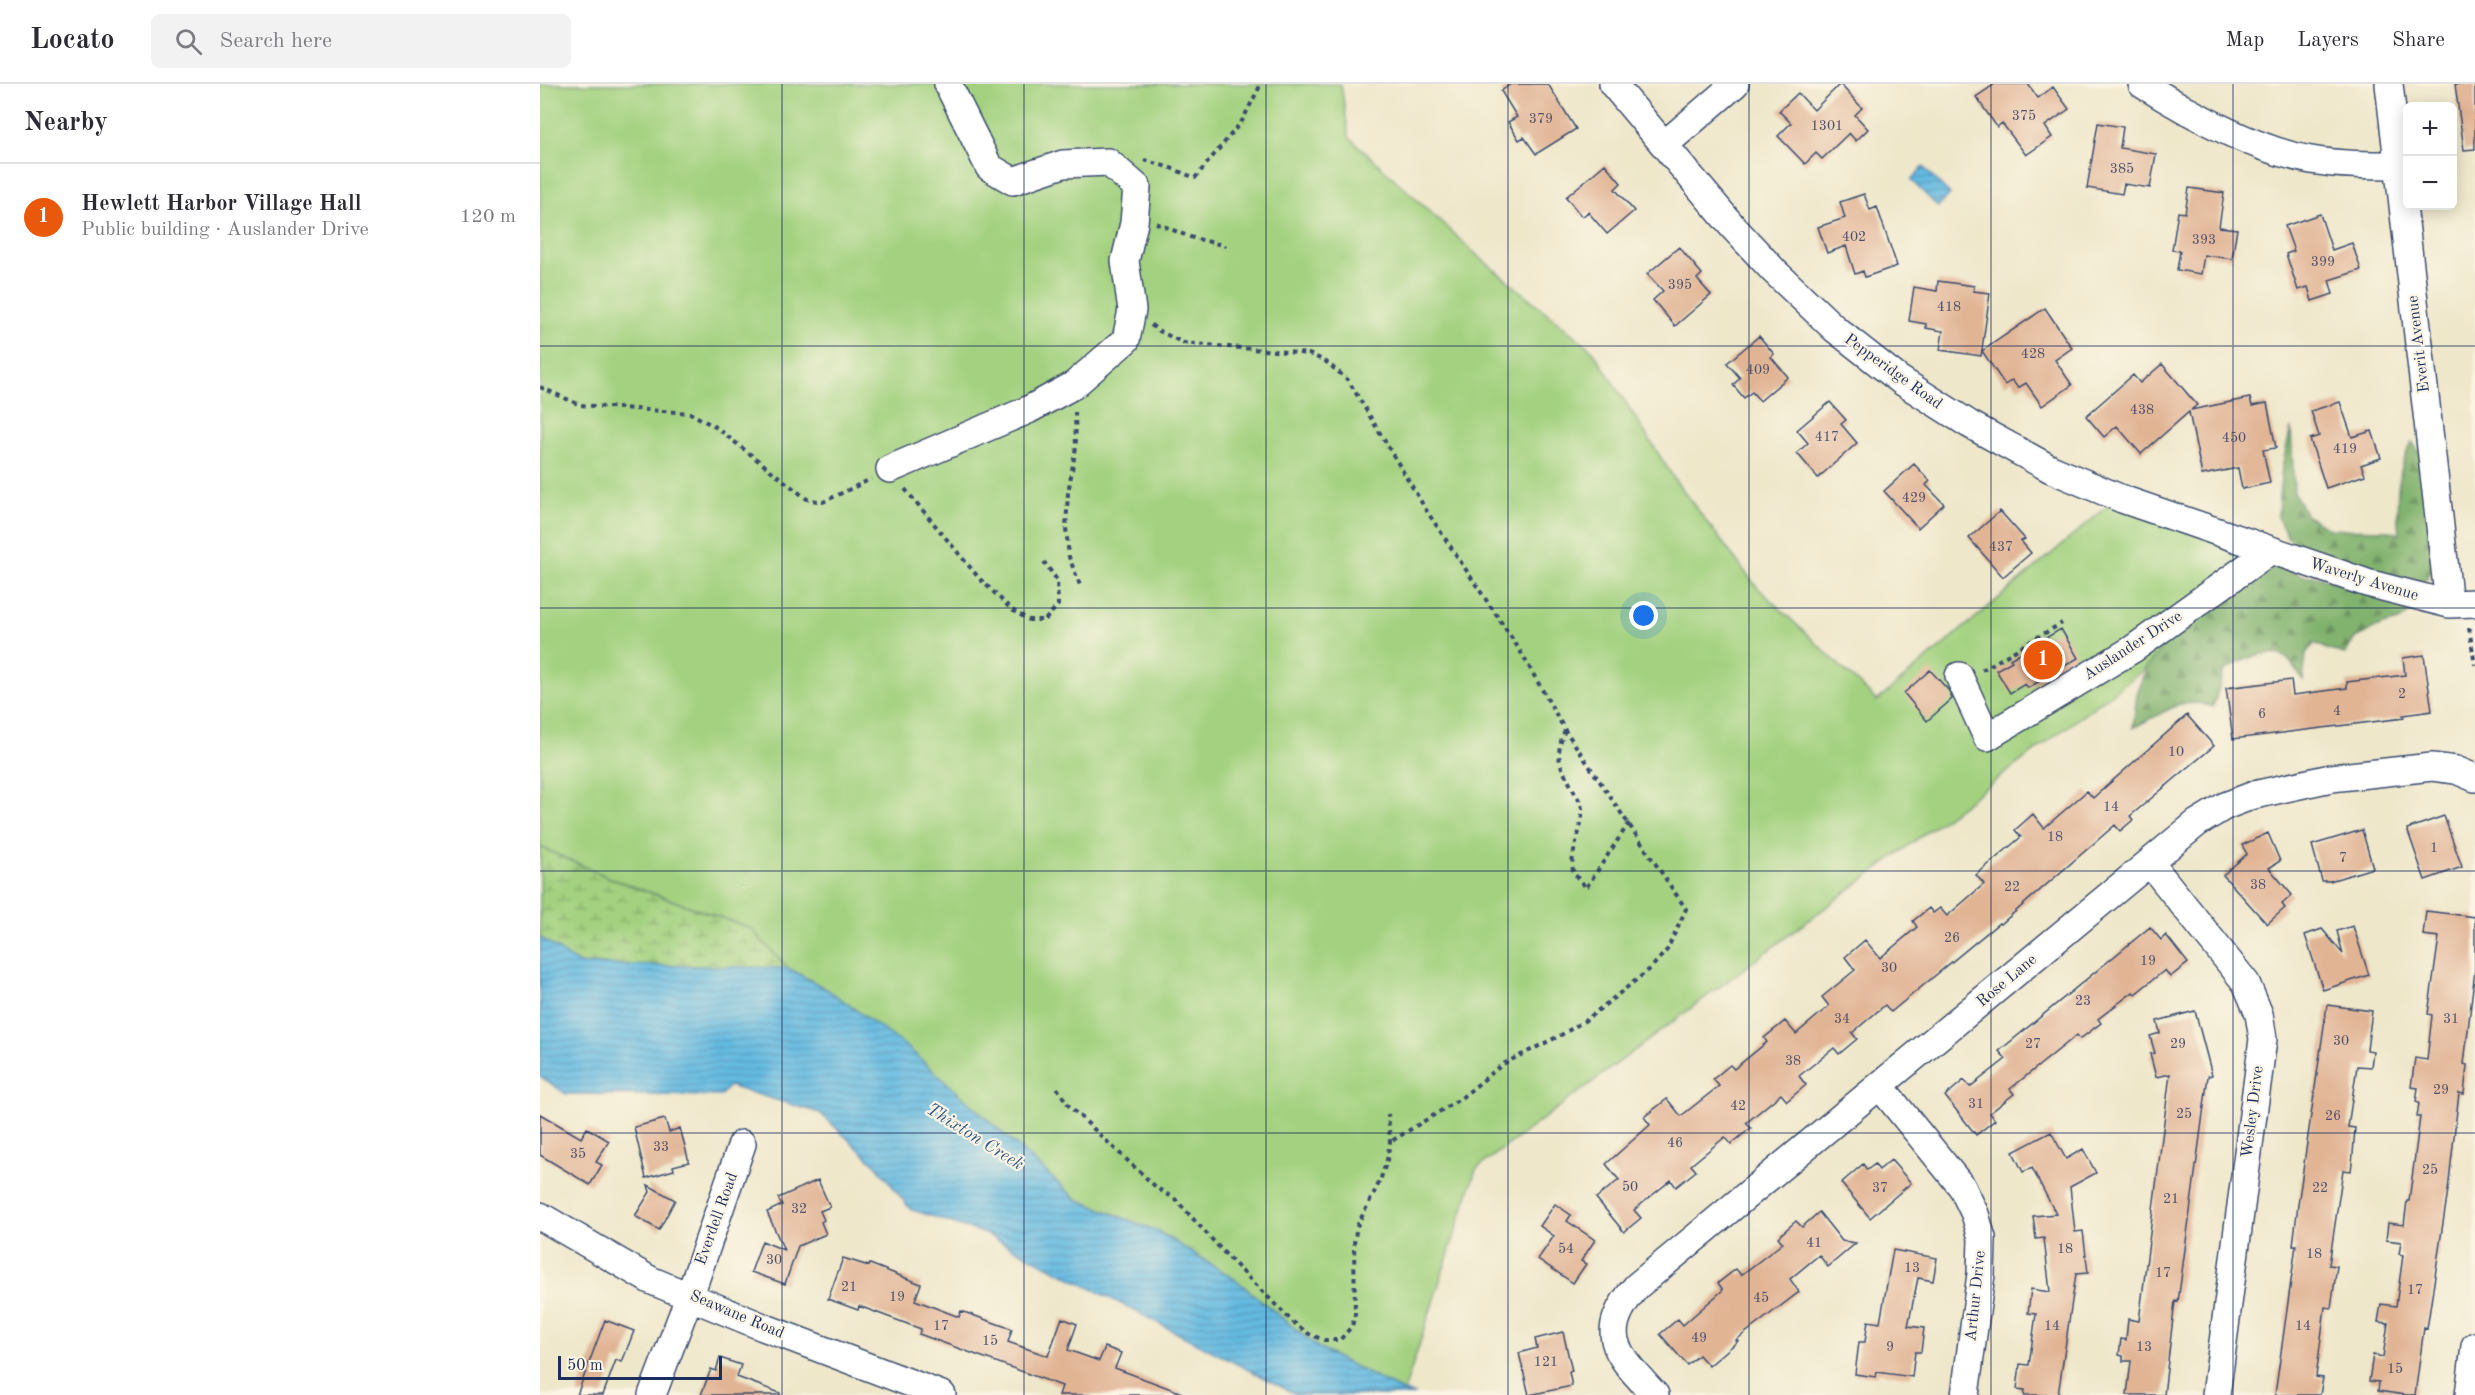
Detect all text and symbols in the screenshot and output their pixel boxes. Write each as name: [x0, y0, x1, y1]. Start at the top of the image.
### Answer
search box: [151, 14, 571, 68]
icon: search: [172, 25, 205, 58]
text: Locato: [30, 27, 115, 55]
text: Search here: [220, 30, 332, 52]
text: Map: [2225, 30, 2264, 51]
text: Layers: [2297, 30, 2359, 51]
text: Share: [2392, 30, 2445, 51]
map controls: [2403, 102, 2457, 210]
button: +: [2403, 102, 2457, 156]
house number: 375: [2012, 109, 2036, 123]
text: Nearby: [24, 110, 108, 136]
house number: 379: [1529, 112, 1553, 126]
house number: 1301: [1811, 119, 1843, 133]
button: −: [2403, 156, 2457, 210]
house number: 385: [2110, 162, 2134, 176]
text: Hewlett Harbor Village Hall: [81, 193, 362, 215]
text: 1: [38, 207, 49, 227]
text: 120 m: [460, 207, 516, 227]
text: Public building · Auslander Drive: [81, 220, 369, 240]
house number: 402: [1842, 230, 1866, 244]
house number: 393: [2192, 233, 2216, 247]
house number: 399: [2311, 255, 2335, 269]
house number: 395: [1668, 278, 1692, 292]
street label: Everit Avenue: [2405, 294, 2433, 394]
house number: 418: [1937, 300, 1961, 314]
street label: Pepperidge Road: [1841, 331, 1945, 413]
house number: 428: [2021, 347, 2045, 361]
house number: 409: [1746, 363, 1770, 377]
house number: 438: [2130, 403, 2154, 417]
house number: 417: [1815, 430, 1839, 444]
house number: 450: [2222, 431, 2246, 445]
house number: 419: [2333, 442, 2357, 456]
house number: 429: [1902, 491, 1926, 505]
house number: 437: [1989, 540, 2013, 554]
street label: Waverly Avenue: [2308, 556, 2420, 604]
your location: [1629, 601, 1658, 630]
street label: Auslander Drive: [2081, 608, 2185, 684]
pin: 1: [2024, 638, 2062, 682]
house number: 2: [2398, 687, 2406, 701]
house number: 4: [2333, 704, 2341, 718]
house number: 6: [2258, 707, 2266, 721]
house number: 10: [2168, 745, 2184, 759]
house number: 14: [2103, 800, 2119, 814]
house number: 18: [2047, 830, 2063, 844]
house number: 1: [2430, 841, 2438, 855]
house number: 7: [2339, 851, 2347, 865]
house number: 38: [2250, 878, 2266, 892]
house number: 22: [2004, 880, 2020, 894]
house number: 26: [1944, 931, 1960, 945]
street label: Rose Lane: [1974, 951, 2040, 1011]
house number: 19: [2140, 954, 2156, 968]
house number: 30: [1881, 961, 1897, 975]
house number: 23: [2075, 994, 2091, 1008]
house number: 34: [1834, 1012, 1850, 1026]
house number: 31: [2443, 1012, 2459, 1026]
house number: 30: [2333, 1034, 2349, 1048]
house number: 27: [2025, 1037, 2041, 1051]
house number: 29: [2170, 1037, 2186, 1051]
house number: 38: [1785, 1054, 1801, 1068]
street label: Wesley Drive: [2239, 1065, 2267, 1159]
house number: 29: [2433, 1083, 2449, 1097]
house number: 31: [1968, 1097, 1984, 1111]
house number: 42: [1730, 1099, 1746, 1113]
water label: Thixton Creek: [923, 1100, 1027, 1174]
house number: 25: [2176, 1107, 2192, 1121]
house number: 26: [2325, 1109, 2341, 1123]
house number: 46: [1667, 1136, 1683, 1150]
house number: 33: [653, 1140, 669, 1154]
house number: 35: [570, 1147, 586, 1161]
house number: 25: [2422, 1163, 2438, 1177]
street label: Everdell Road: [693, 1171, 741, 1267]
house number: 50: [1622, 1180, 1638, 1194]
house number: 37: [1872, 1181, 1888, 1195]
house number: 22: [2312, 1181, 2328, 1195]
house number: 21: [2163, 1192, 2179, 1206]
house number: 32: [791, 1202, 807, 1216]
house number: 41: [1806, 1236, 1822, 1250]
house number: 54: [1558, 1242, 1574, 1256]
house number: 18: [2057, 1242, 2073, 1256]
house number: 18: [2306, 1247, 2322, 1261]
street label: Arthur Drive: [1963, 1250, 1989, 1342]
house number: 30: [766, 1253, 782, 1267]
house number: 13: [1904, 1261, 1920, 1275]
house number: 17: [2155, 1266, 2171, 1280]
house number: 21: [841, 1280, 857, 1294]
house number: 17: [2407, 1283, 2423, 1297]
street label: Seawane Road: [688, 1288, 786, 1342]
house number: 19: [889, 1290, 905, 1304]
house number: 45: [1753, 1291, 1769, 1305]
house number: 17: [933, 1319, 949, 1333]
house number: 14: [2044, 1319, 2060, 1333]
house number: 14: [2295, 1319, 2311, 1333]
house number: 49: [1691, 1331, 1707, 1345]
house number: 15: [982, 1334, 998, 1348]
house number: 9: [1886, 1340, 1894, 1354]
house number: 13: [2136, 1340, 2152, 1354]
scale bar: [558, 1353, 722, 1380]
house number: 121: [1534, 1355, 1558, 1369]
text: 50 m: [567, 1358, 603, 1374]
house number: 15: [2387, 1362, 2403, 1376]

